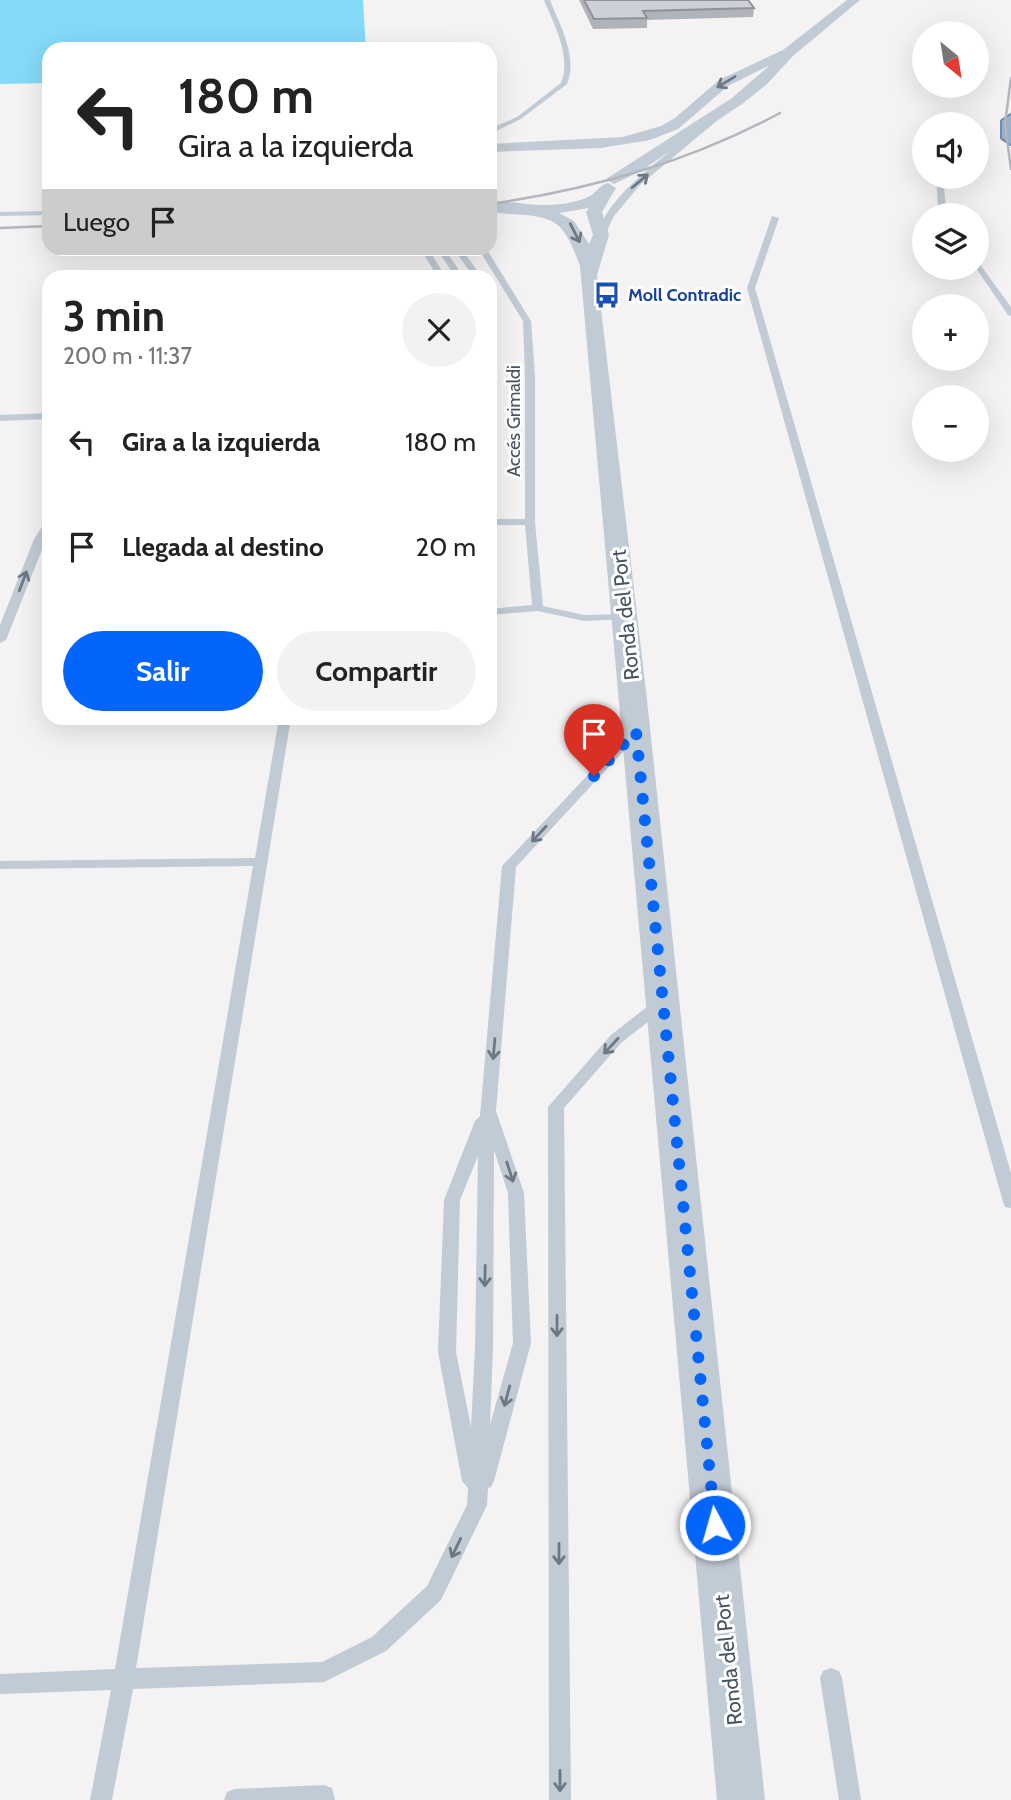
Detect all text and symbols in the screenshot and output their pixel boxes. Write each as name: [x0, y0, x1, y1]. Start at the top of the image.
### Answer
north arrow: [912, 21, 989, 98]
map controls: [912, 21, 989, 462]
text: 180 m: [178, 66, 314, 125]
icon: left: [63, 70, 154, 161]
one-way arrow: [717, 75, 737, 89]
button: sound: [912, 112, 989, 189]
text: Gira a la izquierda: [178, 126, 413, 165]
one-way arrow: [631, 173, 649, 189]
icon: arrive: [144, 203, 182, 241]
button: layers: [912, 203, 989, 280]
text: Luego: [63, 206, 130, 238]
one-way arrow: [568, 223, 582, 243]
bus stop icon: Moll Contradic: [592, 280, 622, 310]
place label: Moll Contradic: [628, 284, 741, 306]
text: 3 min: [63, 290, 165, 342]
button: close: [402, 293, 476, 367]
button: +: [912, 294, 989, 371]
text: 200 m · 11:37: [63, 342, 192, 370]
street label: Accés Grimaldi: [503, 365, 525, 477]
button: −: [912, 385, 989, 462]
icon: left: [63, 423, 101, 461]
text: Gira a la izquierda: [122, 426, 320, 458]
text: 180 m: [405, 426, 476, 458]
icon: arrive: [63, 528, 101, 566]
text: Llegada al destino: [122, 531, 324, 563]
text: 20 m: [416, 531, 476, 563]
street label: Ronda del Port: [606, 548, 644, 682]
one-way arrow: [17, 570, 30, 592]
button: Salir: [63, 631, 263, 711]
button: Compartir: [277, 631, 476, 711]
pin: [564, 704, 624, 776]
icon: arrive: [575, 715, 613, 753]
one-way arrow: [530, 825, 547, 842]
one-way arrow: [487, 1037, 500, 1060]
one-way arrow: [602, 1037, 619, 1054]
one-way arrow: [504, 1160, 517, 1182]
one-way arrow: [478, 1264, 492, 1287]
one-way arrow: [551, 1314, 564, 1337]
one-way arrow: [500, 1384, 513, 1407]
position arrow: [678, 1488, 752, 1562]
one-way arrow: [449, 1537, 463, 1558]
one-way arrow: [552, 1542, 566, 1565]
street label: Ronda del Port: [709, 1593, 747, 1727]
one-way arrow: [553, 1769, 567, 1792]

